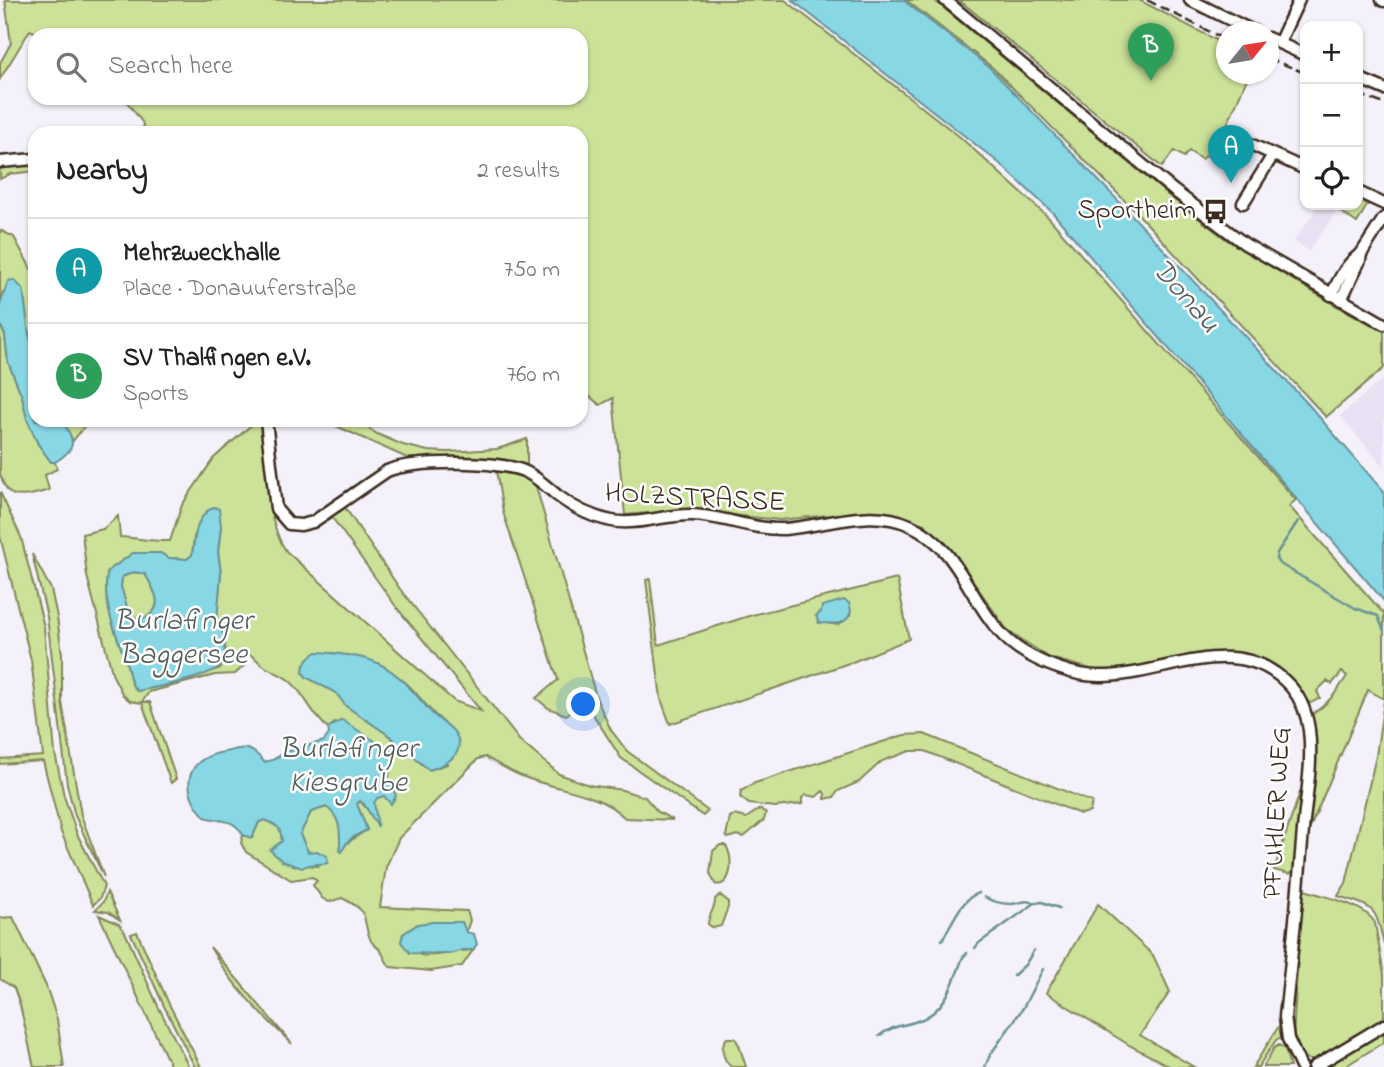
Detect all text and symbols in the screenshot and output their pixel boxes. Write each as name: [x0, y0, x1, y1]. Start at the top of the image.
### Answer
north arrow: [1216, 21, 1279, 84]
map controls: [1300, 21, 1363, 210]
button: +: [1300, 21, 1363, 84]
pin: B: [1128, 23, 1174, 81]
search box: [28, 28, 588, 105]
icon: search: [52, 48, 90, 86]
text: Search here: [108, 48, 233, 86]
button: −: [1300, 84, 1363, 147]
pin: A: [1208, 125, 1254, 183]
button: locate: [1300, 147, 1363, 210]
text: Nearby: [56, 150, 148, 194]
text: 2 results: [477, 155, 560, 188]
place label: Sportheim: [1078, 191, 1196, 232]
bus stop icon: Sportheim: [1202, 197, 1230, 225]
text: Mehrzweckhalle: [123, 235, 280, 273]
water label: Donau: [1140, 250, 1230, 344]
text: A: [72, 254, 86, 287]
text: 750 m: [504, 254, 560, 287]
text: Place · Donauuferstraße: [123, 273, 356, 306]
text: SV Thalfingen e.V.: [123, 340, 311, 378]
text: B: [71, 359, 87, 392]
text: 760 m: [507, 359, 560, 392]
text: Sports: [123, 378, 189, 411]
street label: HOLZSTRASSE: [604, 474, 786, 524]
water label: Burlafinger Baggersee: [114, 600, 256, 678]
your location: [566, 687, 600, 721]
street label: PFUHLER WEG: [1253, 726, 1303, 900]
water label: Burlafinger Kiesgrube: [279, 728, 421, 806]

